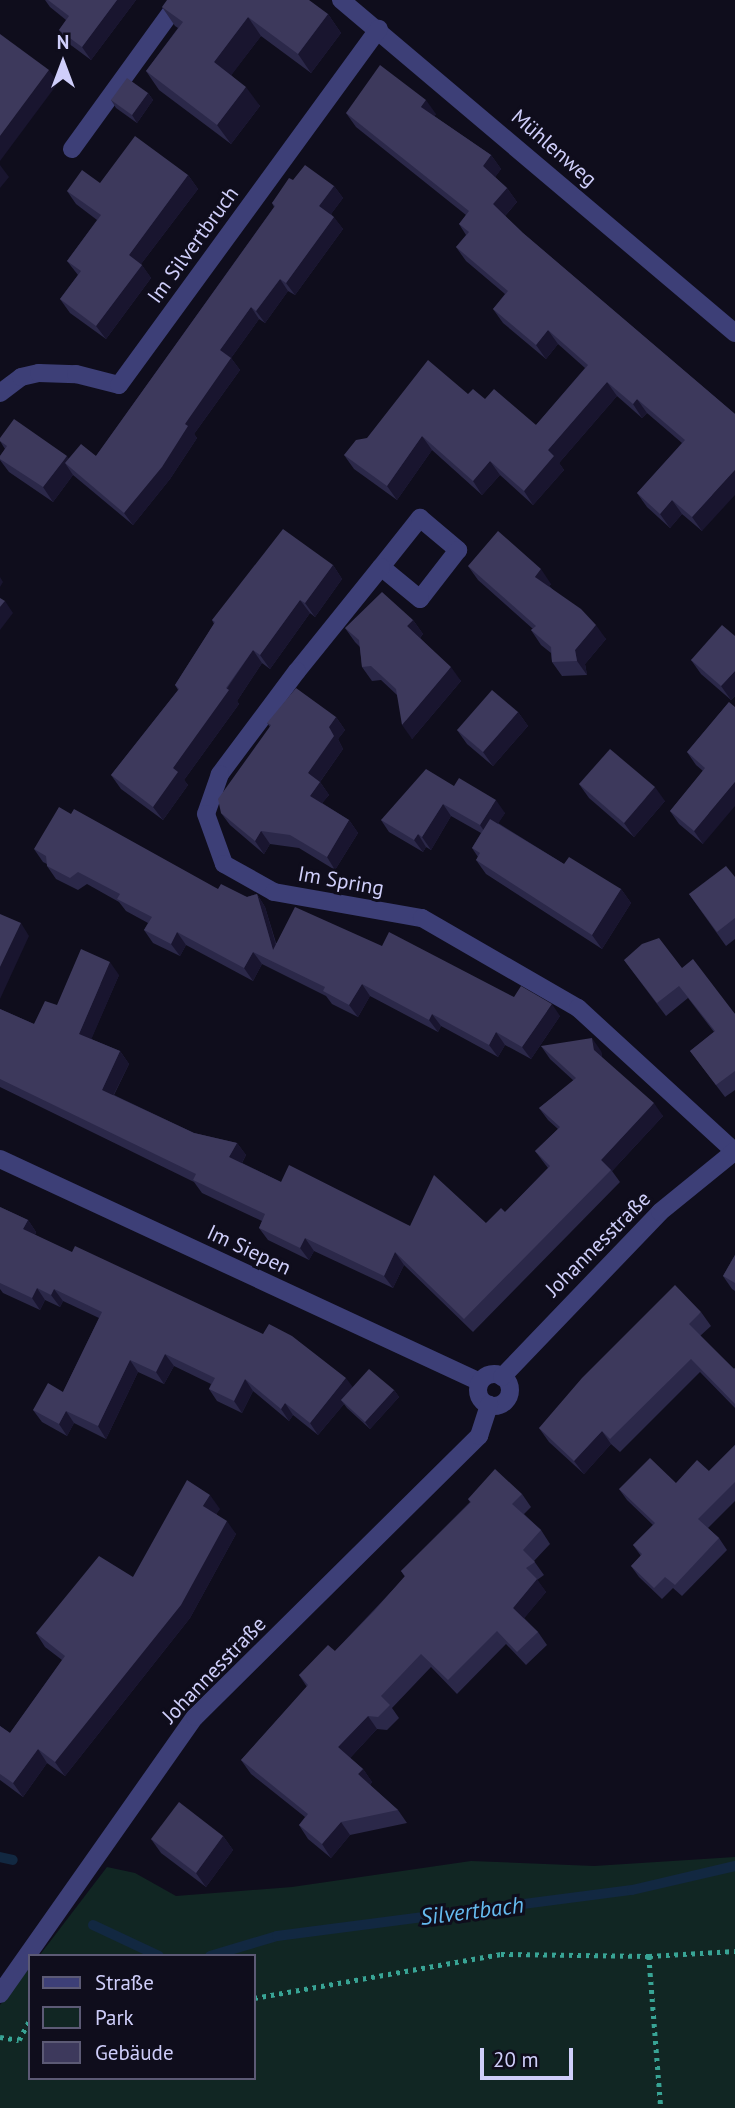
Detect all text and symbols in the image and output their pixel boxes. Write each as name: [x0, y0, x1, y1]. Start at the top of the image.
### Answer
north arrow: [28, 28, 98, 98]
text: N: [57, 30, 69, 54]
street label: Mühlenweg: [506, 104, 602, 192]
street label: Im Silvertbruch: [142, 182, 244, 308]
street label: Im Spring: [296, 861, 386, 901]
street label: Johannesstraße: [540, 1186, 656, 1302]
street label: Im Siepen: [203, 1220, 295, 1280]
street label: Johannesstraße: [157, 1611, 271, 1729]
water label: Silvertbach: [419, 1891, 525, 1931]
legend: [28, 1954, 256, 2080]
text: Straße: [95, 1969, 154, 1996]
text: Park: [95, 2004, 134, 2031]
scale bar: [483, 2035, 576, 2078]
text: Gebäude: [95, 2039, 174, 2066]
text: 20 m: [493, 2046, 539, 2073]

